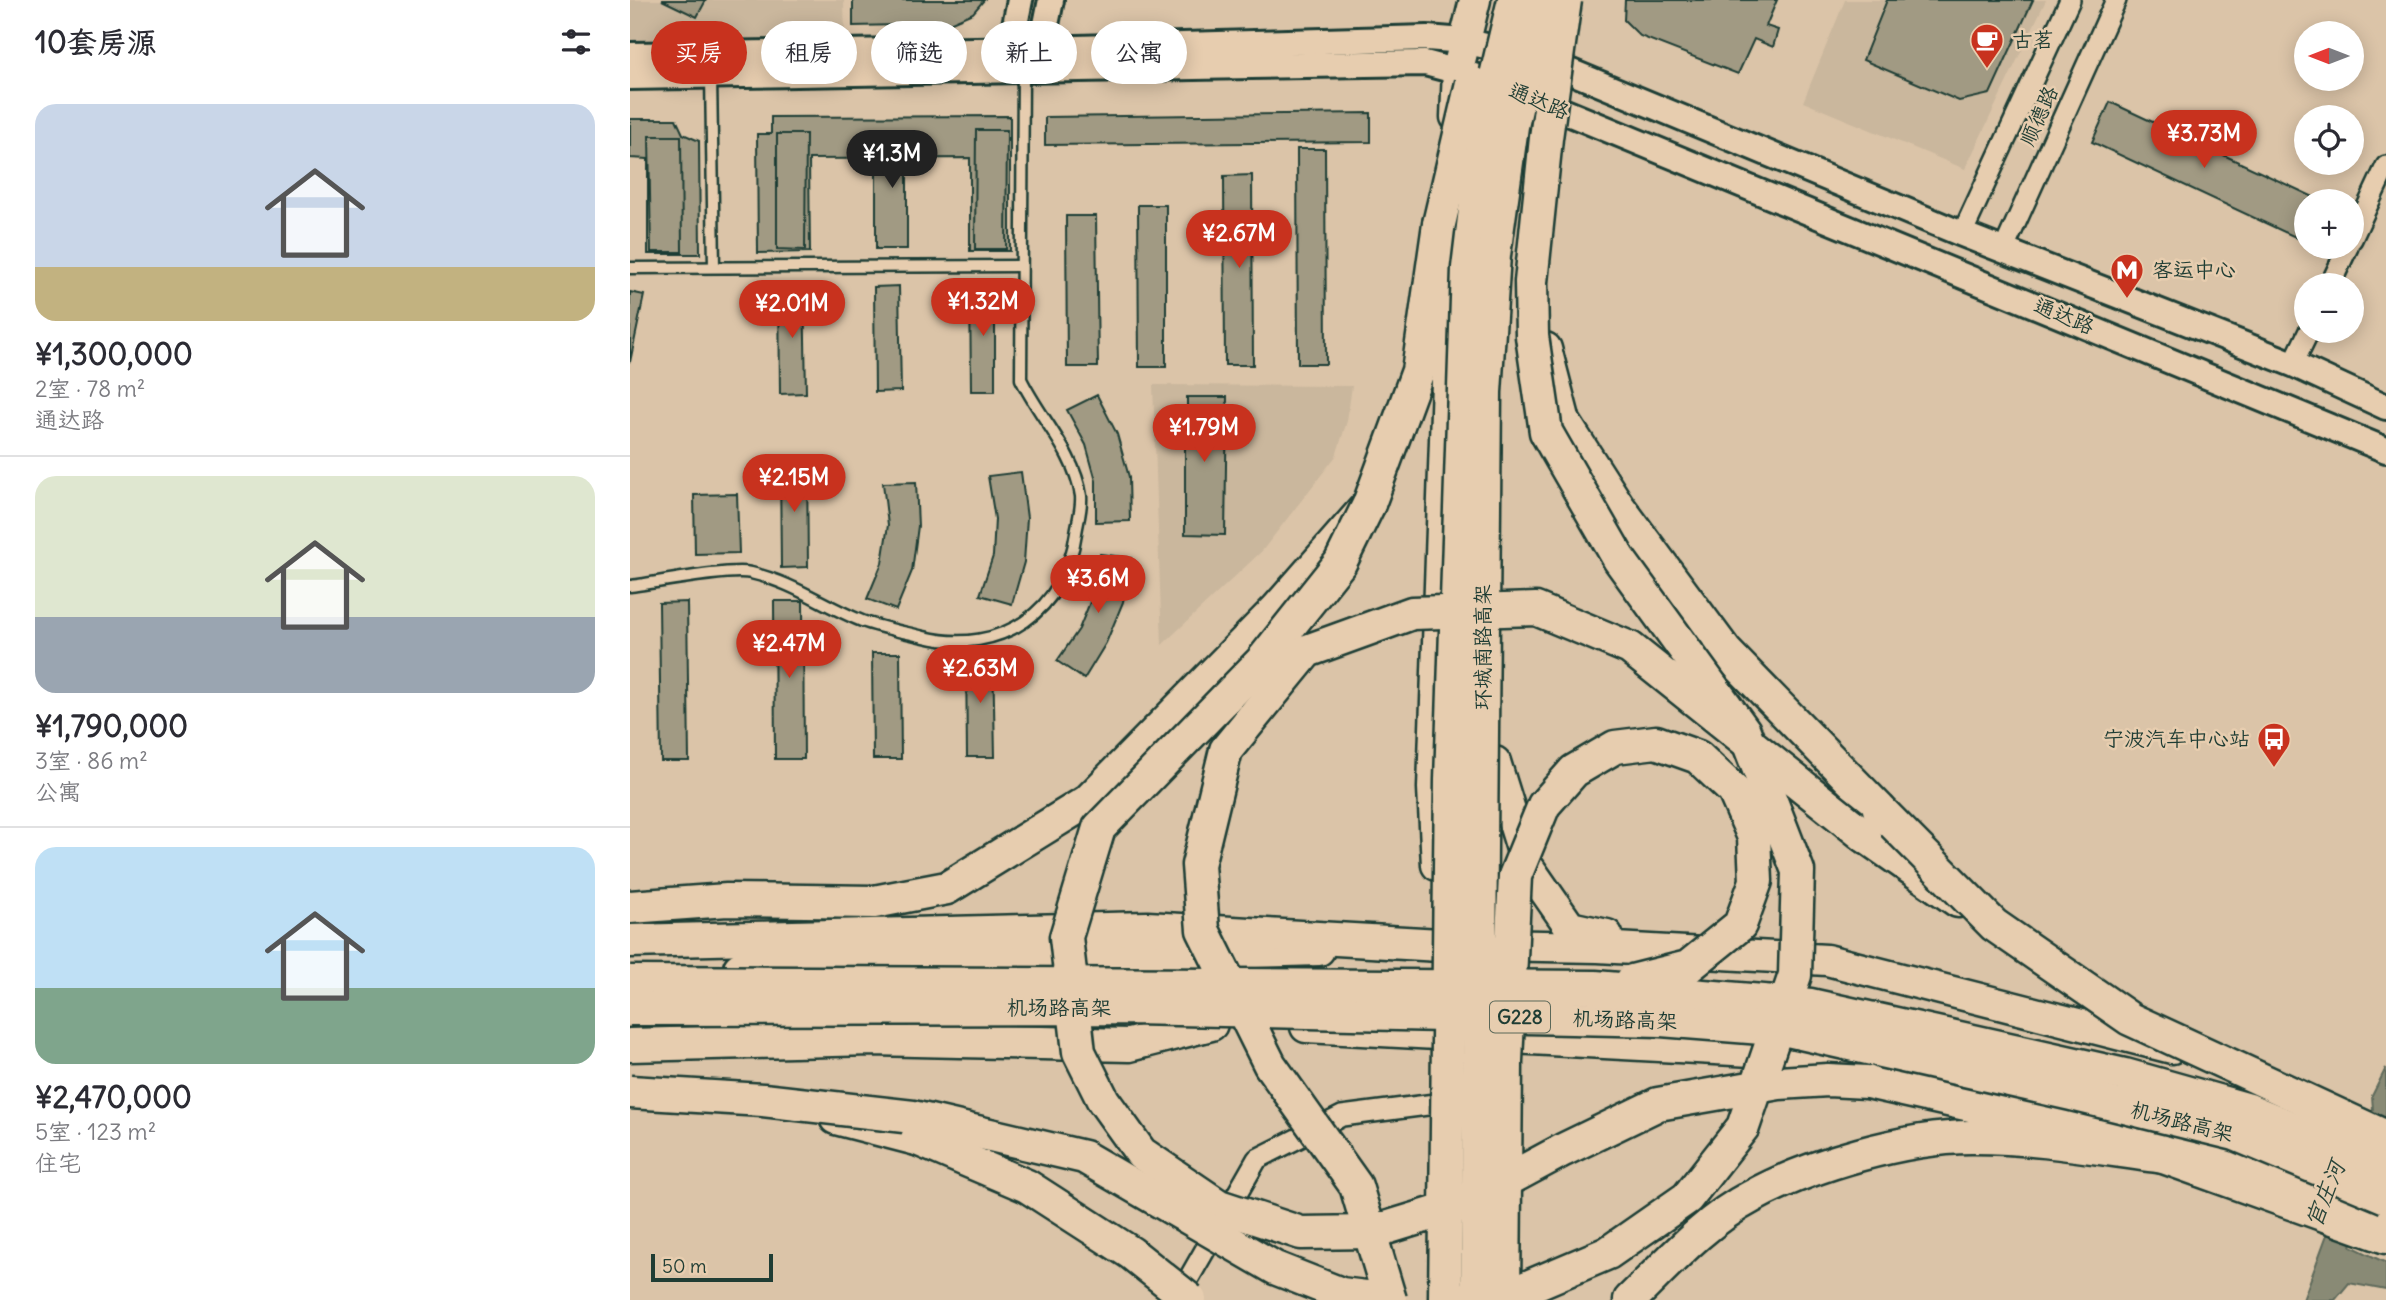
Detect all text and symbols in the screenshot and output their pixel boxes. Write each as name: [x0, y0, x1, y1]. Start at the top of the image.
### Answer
chip: 买房: [651, 21, 747, 84]
chip: 租房: [761, 21, 857, 84]
chip: 筛选: [871, 21, 967, 84]
chip: 新上: [981, 21, 1077, 84]
chip: 公寓: [1091, 21, 1187, 84]
cafe icon: 古茗: [1968, 21, 2006, 70]
north arrow: [2294, 21, 2364, 91]
map controls: [2294, 21, 2364, 343]
text: 10套房源: [35, 23, 157, 61]
icon: filters: [557, 23, 595, 61]
place label: 古茗: [2012, 26, 2054, 53]
street label: 通达路: [1505, 76, 1573, 125]
street label: 顺德路: [2013, 82, 2064, 150]
button: locate: [2294, 105, 2364, 175]
pin: ¥3.73M: [2147, 110, 2261, 170]
text: ¥3.73M: [2167, 118, 2241, 147]
pin: ¥1.3M: [843, 130, 941, 190]
text: ¥1.3M: [862, 138, 922, 167]
icon: home: [252, 150, 378, 276]
button: +: [2294, 189, 2364, 259]
pin: ¥2.67M: [1182, 210, 1296, 270]
text: ¥2.67M: [1202, 218, 1276, 247]
metro station icon: 客运中心: [2108, 251, 2146, 300]
place label: 客运中心: [2152, 256, 2236, 283]
button: −: [2294, 273, 2364, 343]
pin: ¥1.32M: [926, 278, 1040, 338]
pin: ¥2.01M: [735, 280, 849, 340]
text: ¥1.32M: [947, 286, 1019, 315]
text: ¥2.01M: [755, 288, 829, 317]
street label: 通达路: [2030, 291, 2098, 340]
text: ¥1,300,000: [35, 335, 193, 373]
text: 2室 · 78 m²: [35, 374, 145, 403]
text: 通达路: [35, 405, 104, 434]
pin: ¥1.79M: [1147, 405, 1261, 464]
text: ¥1.79M: [1169, 412, 1239, 441]
pin: ¥2.15M: [737, 454, 851, 514]
text: ¥2.15M: [759, 462, 829, 491]
icon: home: [252, 522, 378, 648]
pin: ¥3.6M: [1049, 556, 1147, 615]
text: ¥3.6M: [1066, 563, 1130, 592]
street label: 环城南路高架: [1469, 584, 1496, 710]
pin: ¥2.47M: [732, 620, 846, 680]
text: ¥2.47M: [752, 628, 826, 657]
pin: ¥2.63M: [923, 646, 1037, 705]
text: ¥2.63M: [942, 653, 1018, 682]
text: ¥1,790,000: [35, 707, 188, 745]
bus stop icon: 宁波汽车中心站: [2255, 720, 2293, 769]
place label: 宁波汽车中心站: [2103, 725, 2250, 752]
text: 3室 · 86 m²: [35, 746, 148, 775]
text: 公寓: [35, 777, 81, 806]
icon: home: [252, 893, 378, 1019]
street label: 机场路高架: [1007, 994, 1112, 1021]
road number: G228: [1490, 1001, 1550, 1032]
street label: 机场路高架: [1572, 1004, 1678, 1035]
text: ¥2,470,000: [35, 1078, 192, 1116]
street label: 机场路高架: [2128, 1096, 2236, 1147]
text: 5室 · 123 m²: [35, 1117, 156, 1146]
text: 住宅: [35, 1148, 81, 1177]
water label: 官庄河: [2298, 1153, 2352, 1231]
scale bar: [651, 1251, 774, 1283]
text: 50 m: [662, 1254, 707, 1278]

